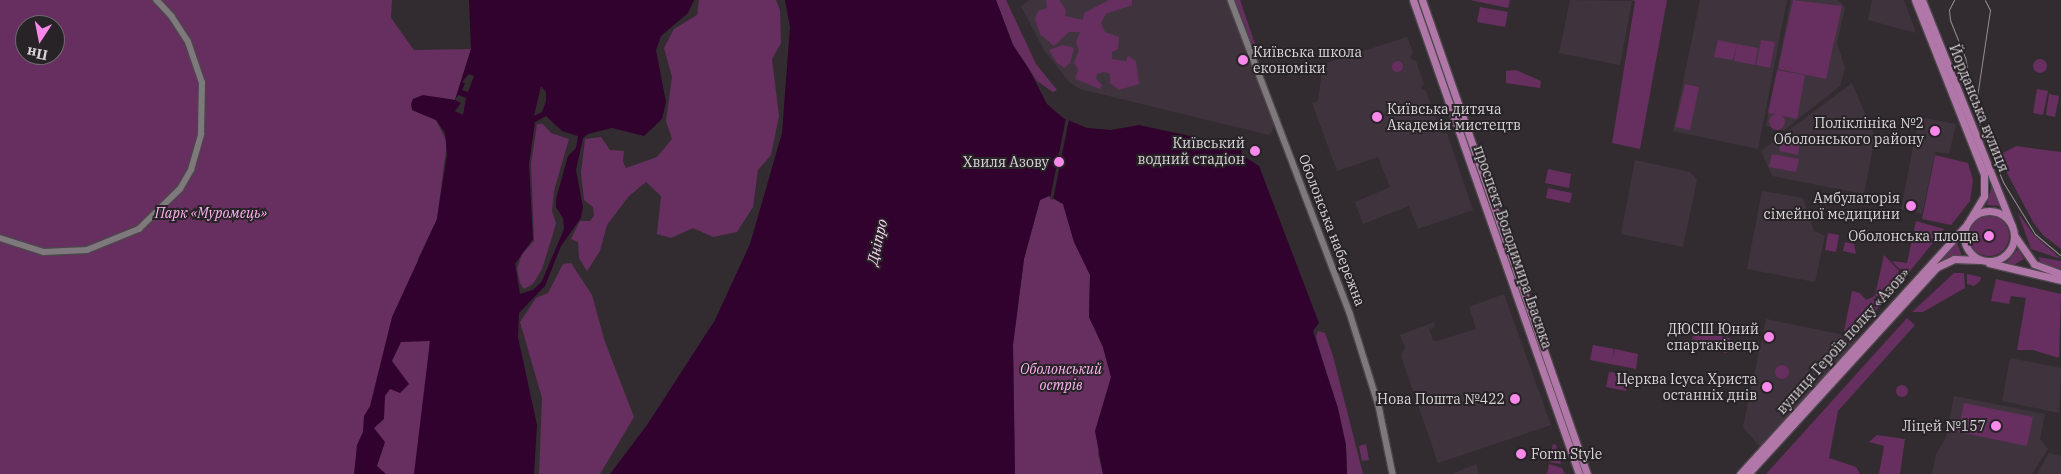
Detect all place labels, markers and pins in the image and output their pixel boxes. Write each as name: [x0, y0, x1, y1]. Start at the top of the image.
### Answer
place label: Київська школа економіки: [1253, 44, 1362, 76]
marker: Київська школа економіки: [1237, 54, 1249, 66]
place label: Київська дитяча Академія мистецтв: [1387, 101, 1521, 134]
marker: Київська дитяча Академія мистецтв: [1371, 111, 1383, 123]
place label: Поліклініка №2 Оболонського району: [1774, 115, 1924, 148]
marker: Поліклініка №2 Оболонського району: [1928, 124, 1942, 138]
place label: Київський водний стадіон: [1138, 135, 1245, 168]
marker: Київський водний стадіон: [1249, 145, 1261, 157]
place label: Хвиля Азову: [963, 154, 1049, 170]
marker: Хвиля Азову: [1053, 156, 1065, 168]
place label: Амбулаторія сімейної медицини: [1764, 190, 1900, 222]
marker: Амбулаторія сімейної медицини: [1904, 199, 1918, 213]
place label: Оболонська площа: [1848, 228, 1979, 244]
marker: Оболонська площа: [1983, 230, 1995, 242]
place label: ДЮСШ Юний спартаківець: [1666, 321, 1759, 354]
marker: ДЮСШ Юний спартаківець: [1763, 331, 1775, 343]
place label: Церква Ісуса Христа останніх днів: [1616, 371, 1757, 404]
marker: Церква Ісуса Христа останніх днів: [1761, 381, 1773, 393]
place label: Нова Пошта №422: [1377, 391, 1505, 407]
marker: Нова Пошта №422: [1509, 393, 1521, 405]
place label: Ліцей №157: [1902, 418, 1986, 434]
marker: Ліцей №157: [1990, 420, 2002, 432]
place label: Form Style: [1531, 446, 1602, 462]
marker: Form Style: [1515, 448, 1527, 460]

